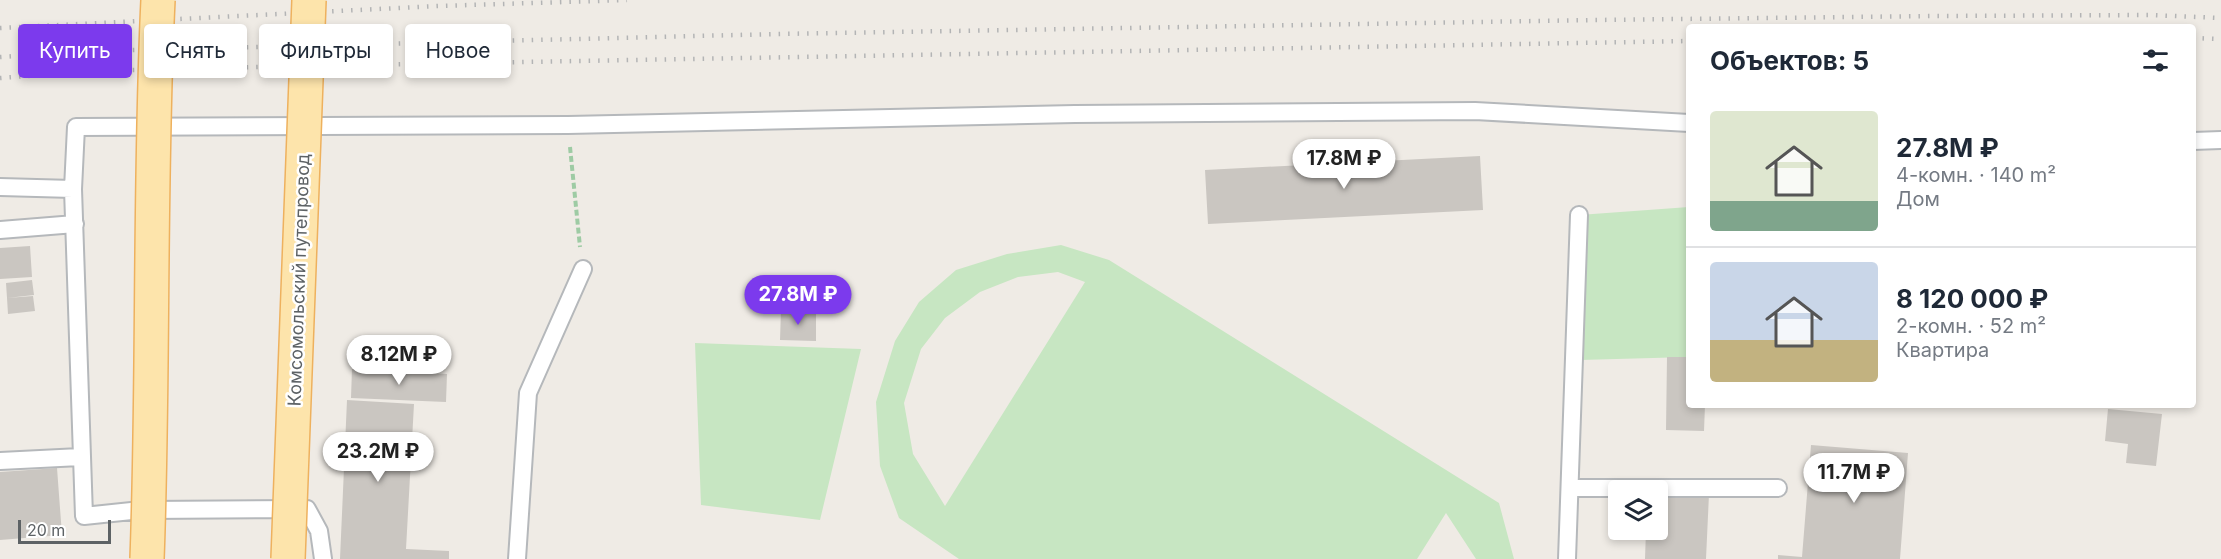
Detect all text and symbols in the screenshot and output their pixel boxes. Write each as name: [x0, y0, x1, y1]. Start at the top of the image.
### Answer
chip: Купить: [18, 24, 132, 78]
chip: Снять: [144, 24, 247, 78]
chip: Фильтры: [259, 24, 393, 78]
chip: Новое: [405, 24, 511, 78]
icon: filters: [2139, 44, 2172, 77]
text: Объектов: 5: [1710, 45, 1869, 76]
text: 27.8M ₽: [1896, 132, 1999, 163]
icon: home: [1758, 135, 1830, 207]
pin: 17.8M ₽: [1289, 139, 1399, 190]
text: 17.8M ₽: [1306, 146, 1382, 170]
street label: Комсомольский путепровод: [284, 153, 313, 407]
text: 4-комн. · 140 m²: [1896, 163, 2056, 187]
text: Дом: [1896, 187, 1940, 211]
pin: 27.8M ₽: [743, 275, 853, 326]
text: 27.8M ₽: [758, 282, 838, 306]
text: 8 120 000 ₽: [1896, 283, 2048, 314]
icon: home: [1758, 286, 1830, 358]
text: 2-комн. · 52 m²: [1896, 314, 2046, 338]
pin: 8.12M ₽: [344, 335, 454, 386]
text: Квартира: [1896, 338, 1989, 362]
text: 8.12M ₽: [361, 342, 437, 366]
pin: 23.2M ₽: [323, 432, 433, 483]
text: 23.2M ₽: [337, 439, 419, 463]
pin: 11.7M ₽: [1799, 453, 1909, 504]
text: 11.7M ₽: [1817, 460, 1891, 484]
map controls: [1608, 480, 1668, 540]
button: layers: [1608, 480, 1668, 540]
scale bar: [18, 517, 111, 544]
text: 20 m: [27, 520, 65, 540]

